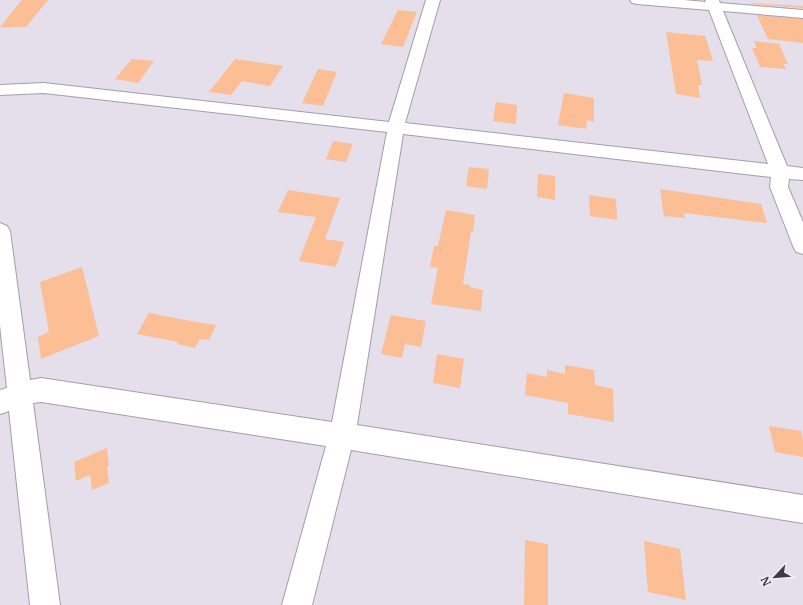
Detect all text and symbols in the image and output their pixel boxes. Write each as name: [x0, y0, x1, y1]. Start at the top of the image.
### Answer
north arrow: [755, 557, 795, 597]
text: N: [758, 574, 774, 588]

